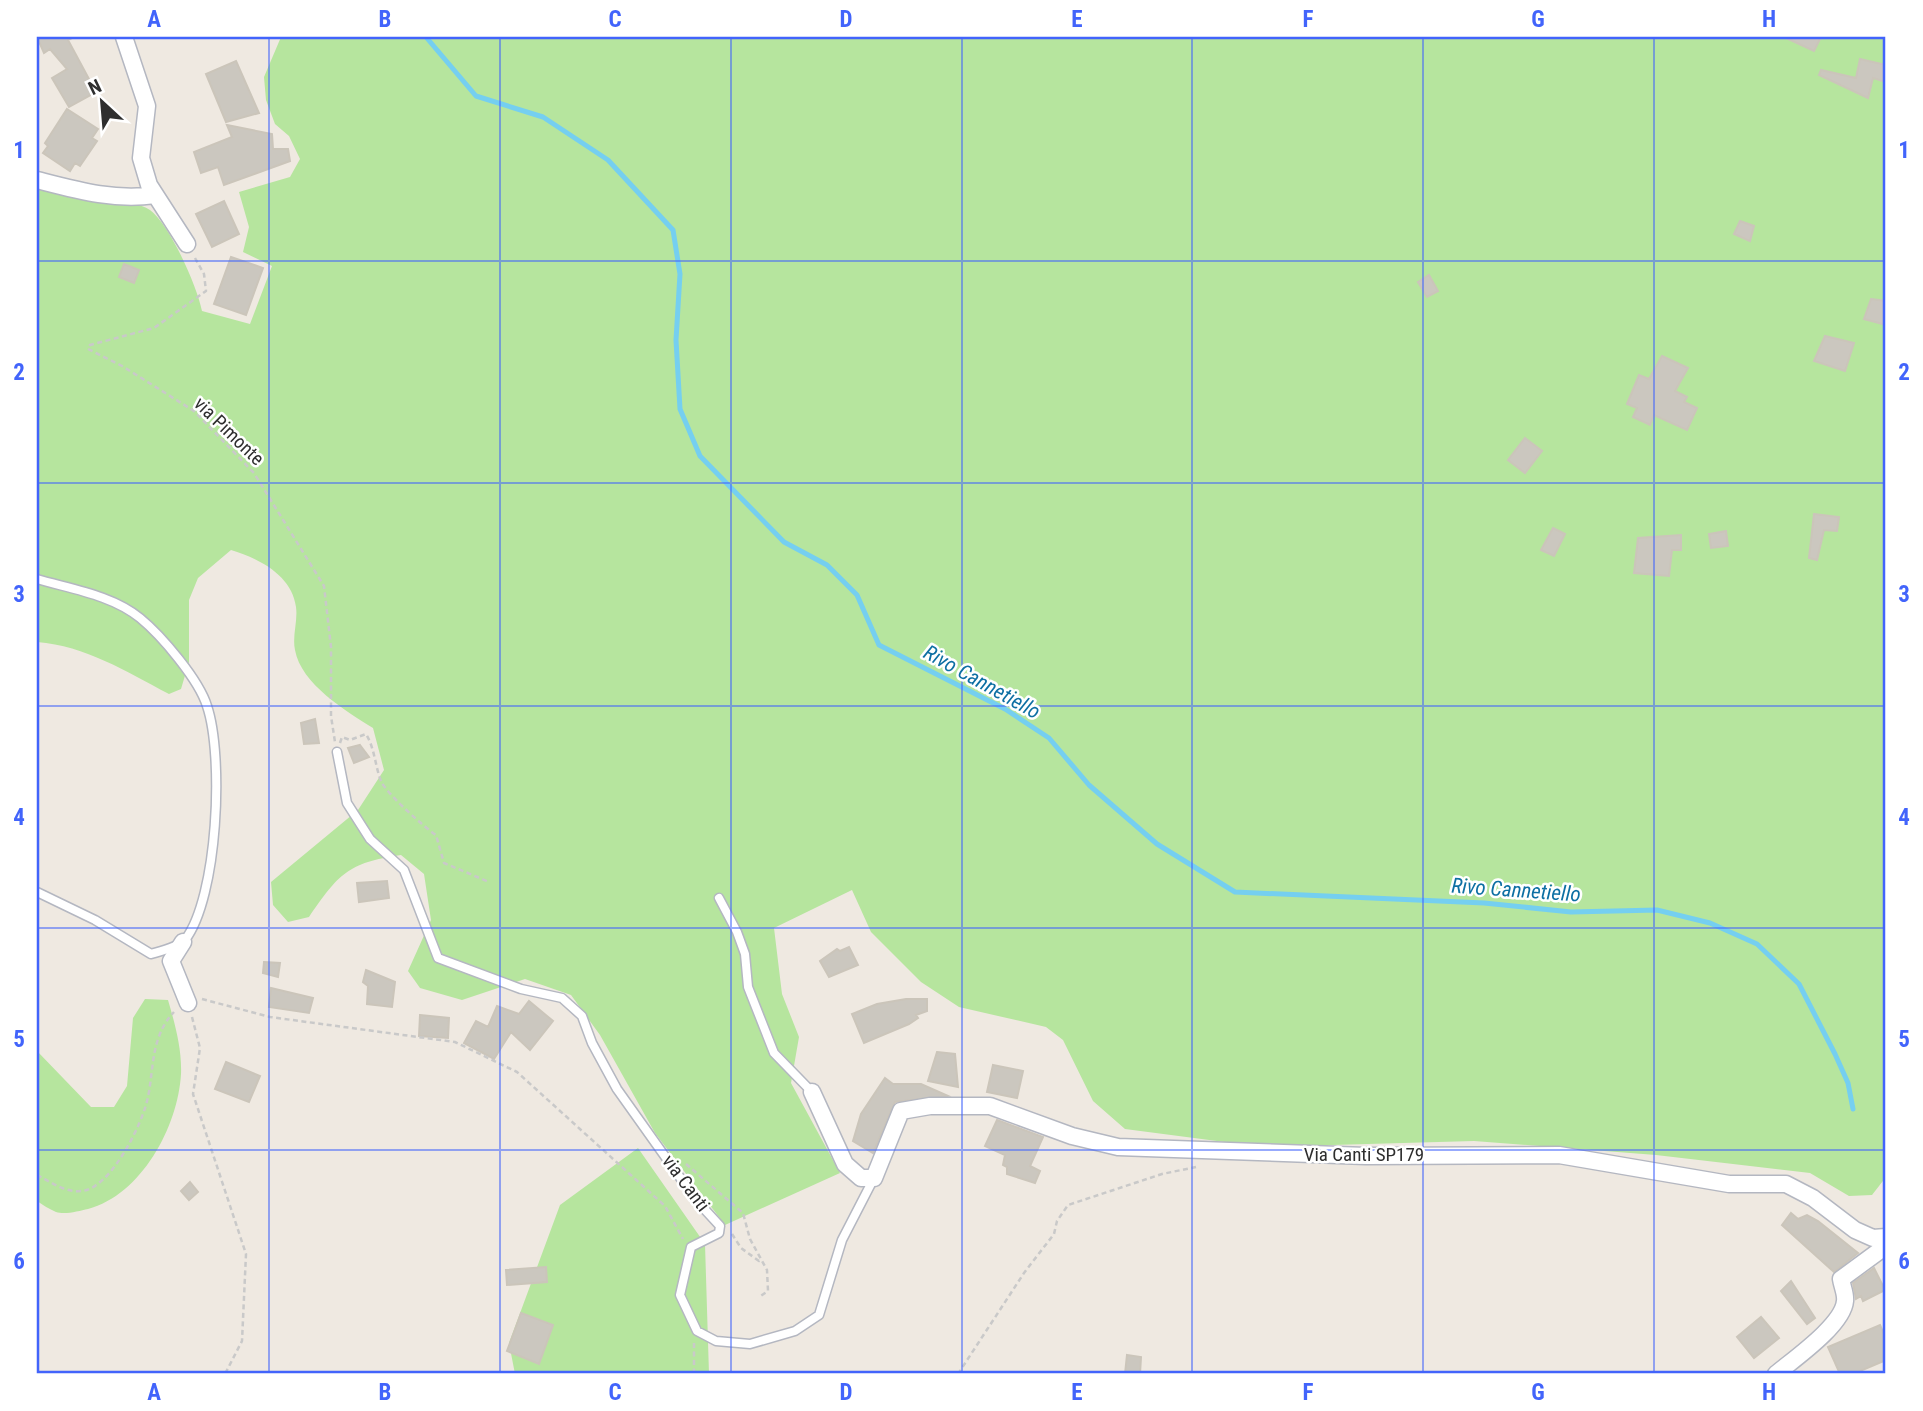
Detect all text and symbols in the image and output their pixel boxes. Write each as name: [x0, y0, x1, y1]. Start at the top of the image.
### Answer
text: A: [147, 6, 161, 33]
text: B: [379, 6, 391, 33]
text: C: [608, 6, 622, 33]
text: D: [840, 6, 853, 33]
text: E: [1071, 6, 1083, 33]
text: F: [1303, 6, 1314, 33]
text: G: [1531, 6, 1545, 33]
text: H: [1762, 6, 1776, 33]
north arrow: [66, 66, 136, 136]
text: N: [84, 74, 105, 100]
text: 1: [13, 137, 25, 164]
text: 1: [1898, 137, 1910, 164]
text: 2: [13, 359, 25, 386]
text: 2: [1898, 359, 1910, 386]
street label: via Pimonte: [189, 392, 269, 470]
text: 3: [13, 581, 25, 608]
text: 3: [1898, 581, 1910, 608]
water label: Rivo Cannetiello: [920, 640, 1044, 724]
text: 4: [13, 804, 25, 831]
text: 4: [1898, 804, 1910, 831]
water label: Rivo Cannetiello: [1451, 874, 1581, 906]
text: 5: [13, 1026, 25, 1053]
text: 5: [1898, 1026, 1910, 1053]
street label: Via Canti SP179: [1304, 1143, 1424, 1166]
street label: via Canti: [657, 1150, 715, 1216]
text: 6: [13, 1248, 25, 1275]
text: 6: [1898, 1248, 1910, 1275]
text: A: [147, 1379, 161, 1406]
text: B: [379, 1379, 391, 1406]
text: C: [608, 1379, 622, 1406]
text: D: [840, 1379, 853, 1406]
text: E: [1071, 1379, 1083, 1406]
text: F: [1303, 1379, 1314, 1406]
text: G: [1531, 1379, 1545, 1406]
text: H: [1762, 1379, 1776, 1406]

